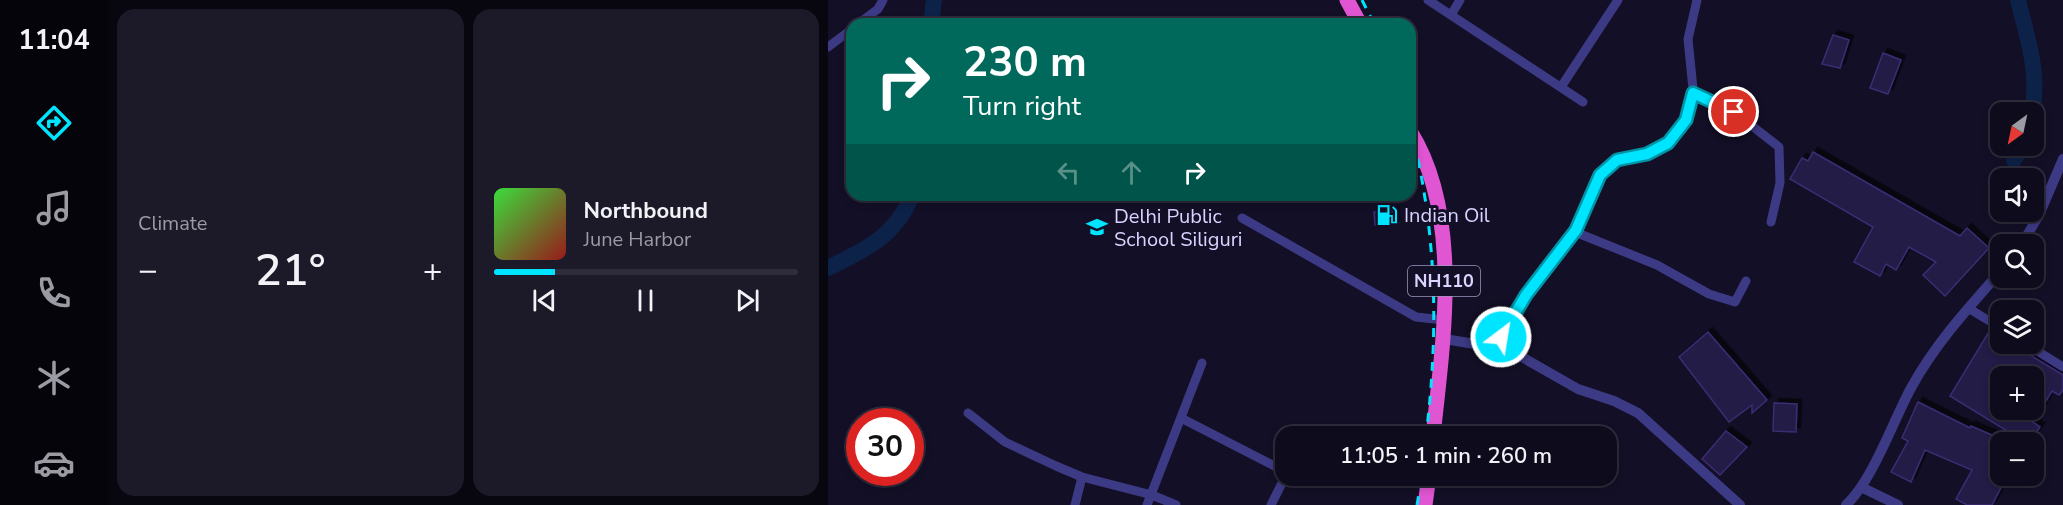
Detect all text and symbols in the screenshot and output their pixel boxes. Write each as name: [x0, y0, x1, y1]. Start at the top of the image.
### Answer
text: 11:04: [18, 22, 90, 59]
text: 230 m: [963, 34, 1087, 91]
icon: right: [864, 42, 942, 120]
pin: [1708, 86, 1759, 137]
text: Turn right: [963, 88, 1081, 125]
icon: arrive: [1717, 95, 1750, 128]
icon: directions: [33, 102, 75, 144]
north arrow: [1990, 102, 2044, 156]
map controls: [1990, 102, 2044, 486]
icon: left: [1052, 156, 1085, 189]
icon: ahead: [1115, 156, 1148, 189]
icon: right: [1178, 156, 1211, 189]
button: sound: [1990, 168, 2044, 222]
icon: music: [33, 187, 75, 229]
text: Northbound: [584, 196, 708, 226]
place label: Indian Oil: [1404, 202, 1490, 229]
place label: Delhi Public School Siliguri: [1114, 203, 1242, 253]
fuel station icon: Indian Oil: [1375, 203, 1399, 227]
text: Climate: [138, 210, 207, 237]
school or university icon: Delhi Public School Siliguri: [1085, 215, 1109, 239]
text: June Harbor: [584, 226, 691, 253]
button: search: [1990, 234, 2044, 288]
text: 21°: [255, 240, 326, 301]
text: −: [138, 248, 158, 293]
text: +: [423, 248, 442, 293]
road number: NH110: [1408, 266, 1480, 296]
icon: phone: [33, 272, 75, 314]
icon: previous: [528, 284, 561, 317]
icon: pause: [629, 284, 662, 317]
icon: next: [731, 284, 764, 317]
button: layers: [1990, 300, 2044, 354]
position arrow: [1469, 305, 1533, 369]
icon: climate: [33, 357, 75, 399]
button: +: [1990, 366, 2044, 420]
speed limit sign: 30: [846, 408, 924, 486]
button: −: [1990, 432, 2044, 486]
text: 11:05 · 1 min · 260 m: [1340, 441, 1552, 471]
icon: car: [33, 442, 75, 484]

